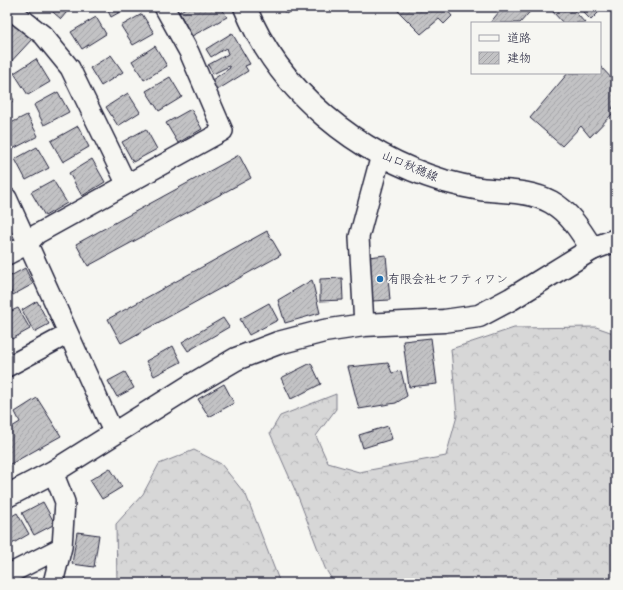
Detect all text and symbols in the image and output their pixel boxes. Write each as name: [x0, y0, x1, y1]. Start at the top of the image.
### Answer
legend: [471, 22, 601, 74]
text: 道路: [507, 30, 531, 47]
text: 建物: [507, 50, 531, 67]
street label: 山口秋穂線: [379, 147, 441, 186]
place label: 有限会社セフティワン: [388, 271, 508, 288]
marker: 有限会社セフティワン: [375, 274, 385, 284]

